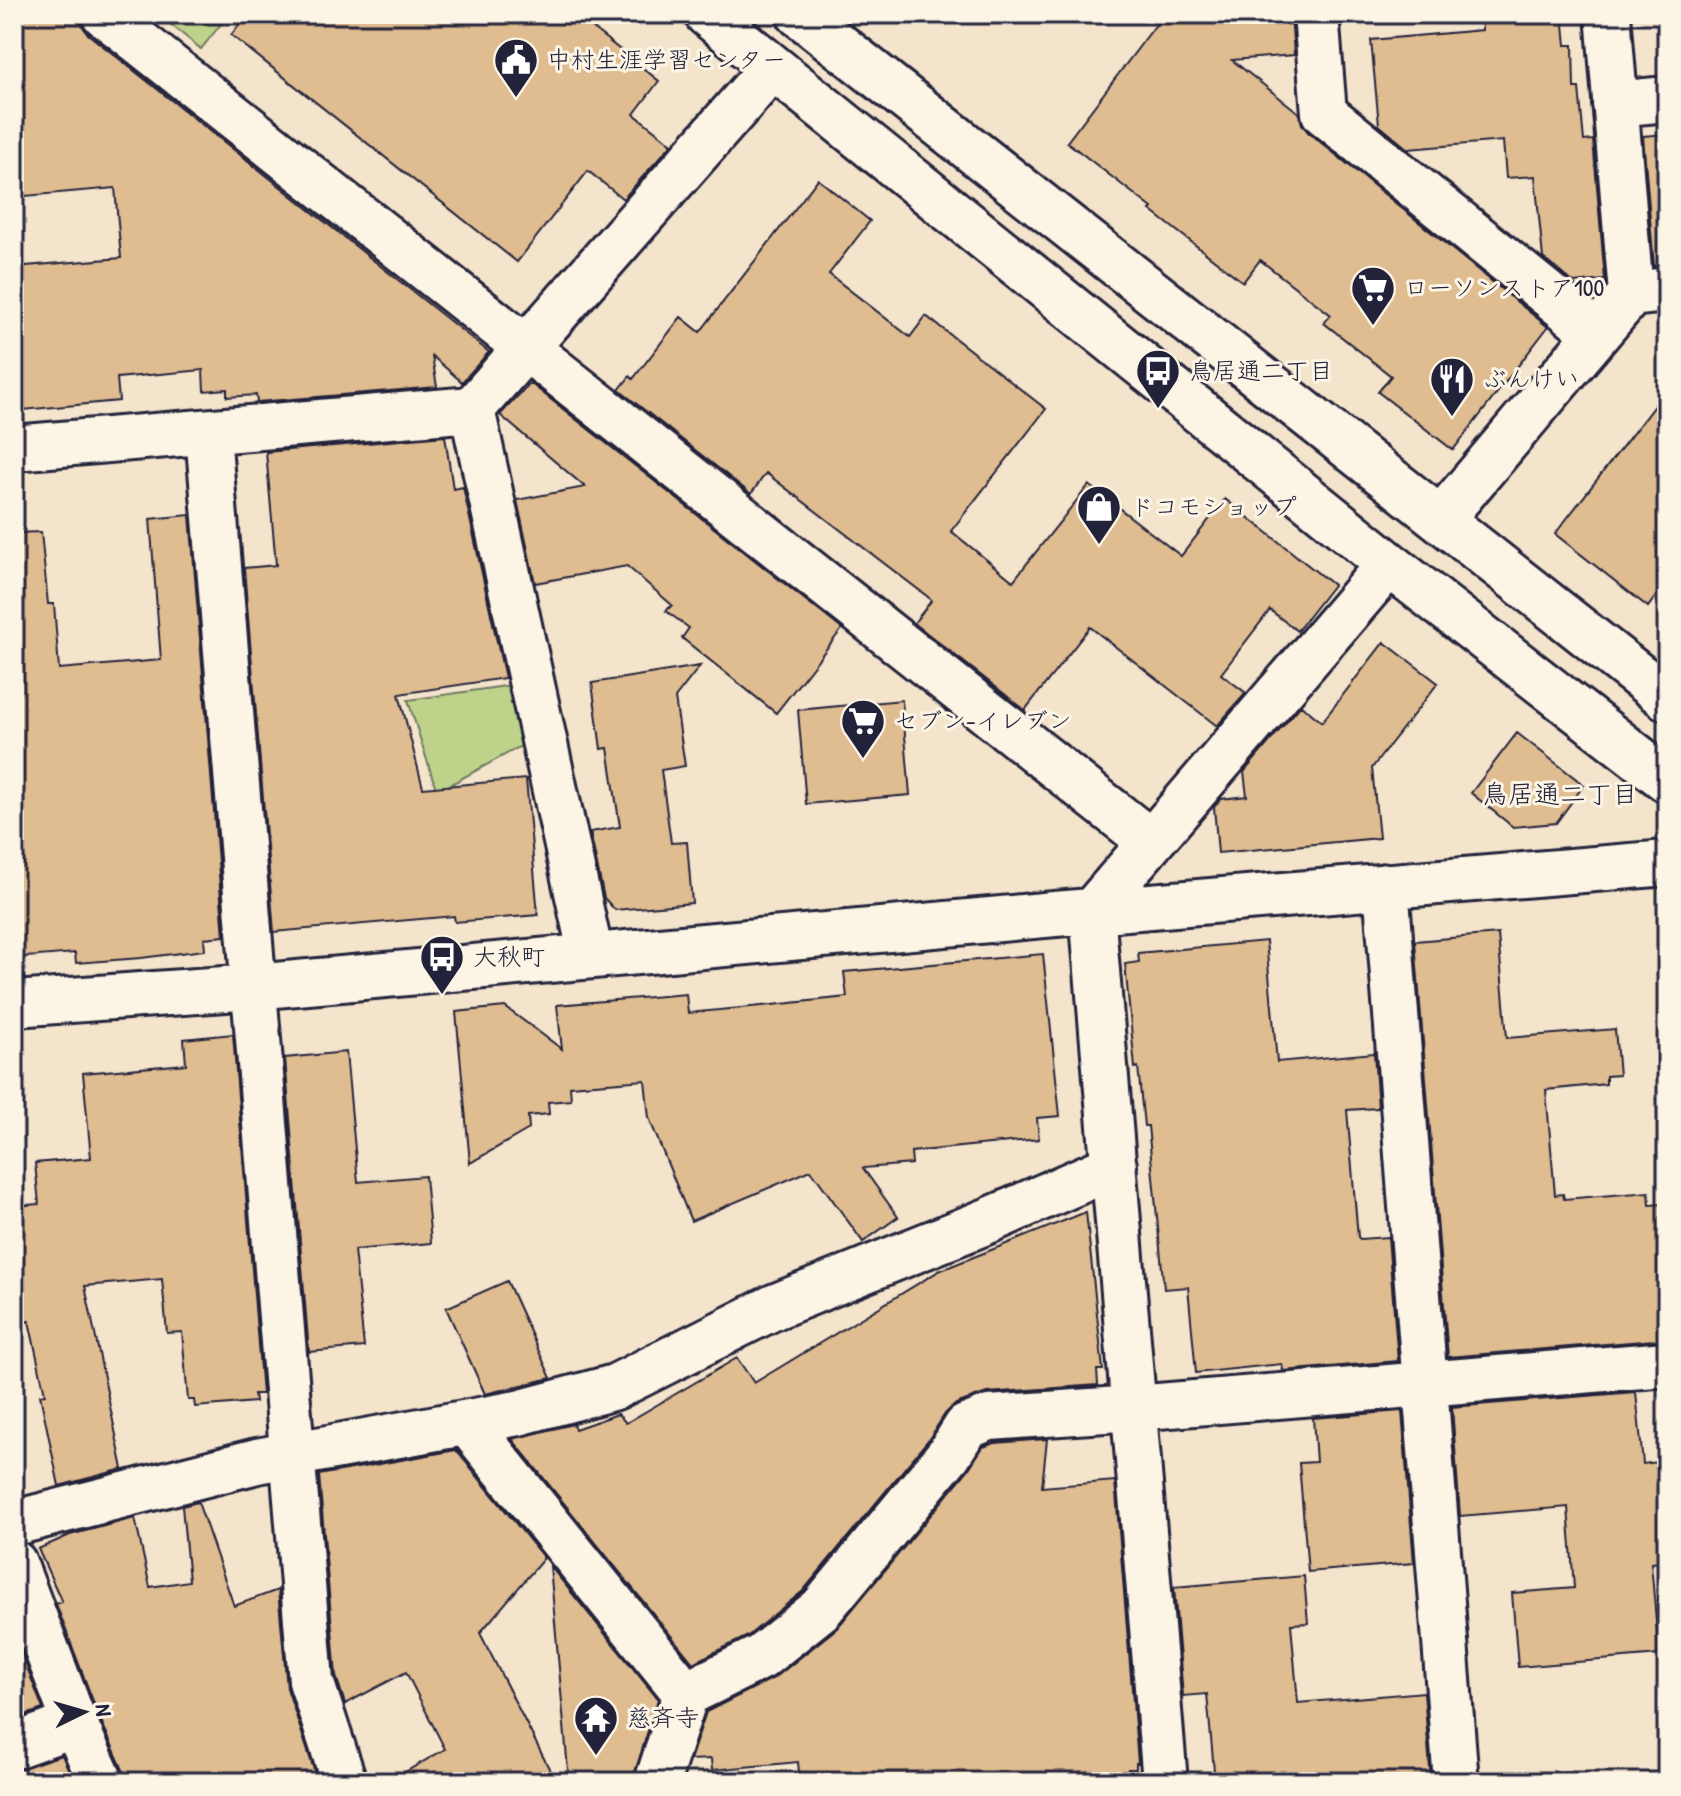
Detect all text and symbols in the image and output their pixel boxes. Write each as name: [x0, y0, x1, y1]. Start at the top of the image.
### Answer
public building icon: 中村生涯学習センター: [492, 36, 540, 99]
place label: 中村生涯学習センター: [547, 43, 786, 75]
supermarket icon: ローソンストア100: [1349, 264, 1397, 327]
place label: ローソンストア100: [1404, 271, 1604, 303]
bus stop icon: 鳥居通二丁目: [1134, 347, 1182, 410]
place label: 鳥居通二丁目: [1189, 354, 1333, 386]
restaurant icon: ぶんけい: [1428, 355, 1476, 418]
place label: ぶんけい: [1483, 362, 1579, 394]
shop icon: ドコモショップ: [1075, 483, 1123, 546]
place label: ドコモショップ: [1130, 490, 1297, 522]
supermarket icon: セブン-イレブン: [839, 697, 887, 760]
place label: セブン-イレブン: [894, 704, 1072, 736]
district label: 鳥居通二丁目: [1482, 776, 1638, 811]
bus stop icon: 大秋町: [418, 933, 466, 996]
place label: 大秋町: [473, 940, 545, 972]
north arrow: [44, 1672, 124, 1752]
temple icon: 慈斉寺: [572, 1694, 620, 1757]
place label: 慈斉寺: [627, 1701, 699, 1733]
text: N: [88, 1703, 119, 1718]

